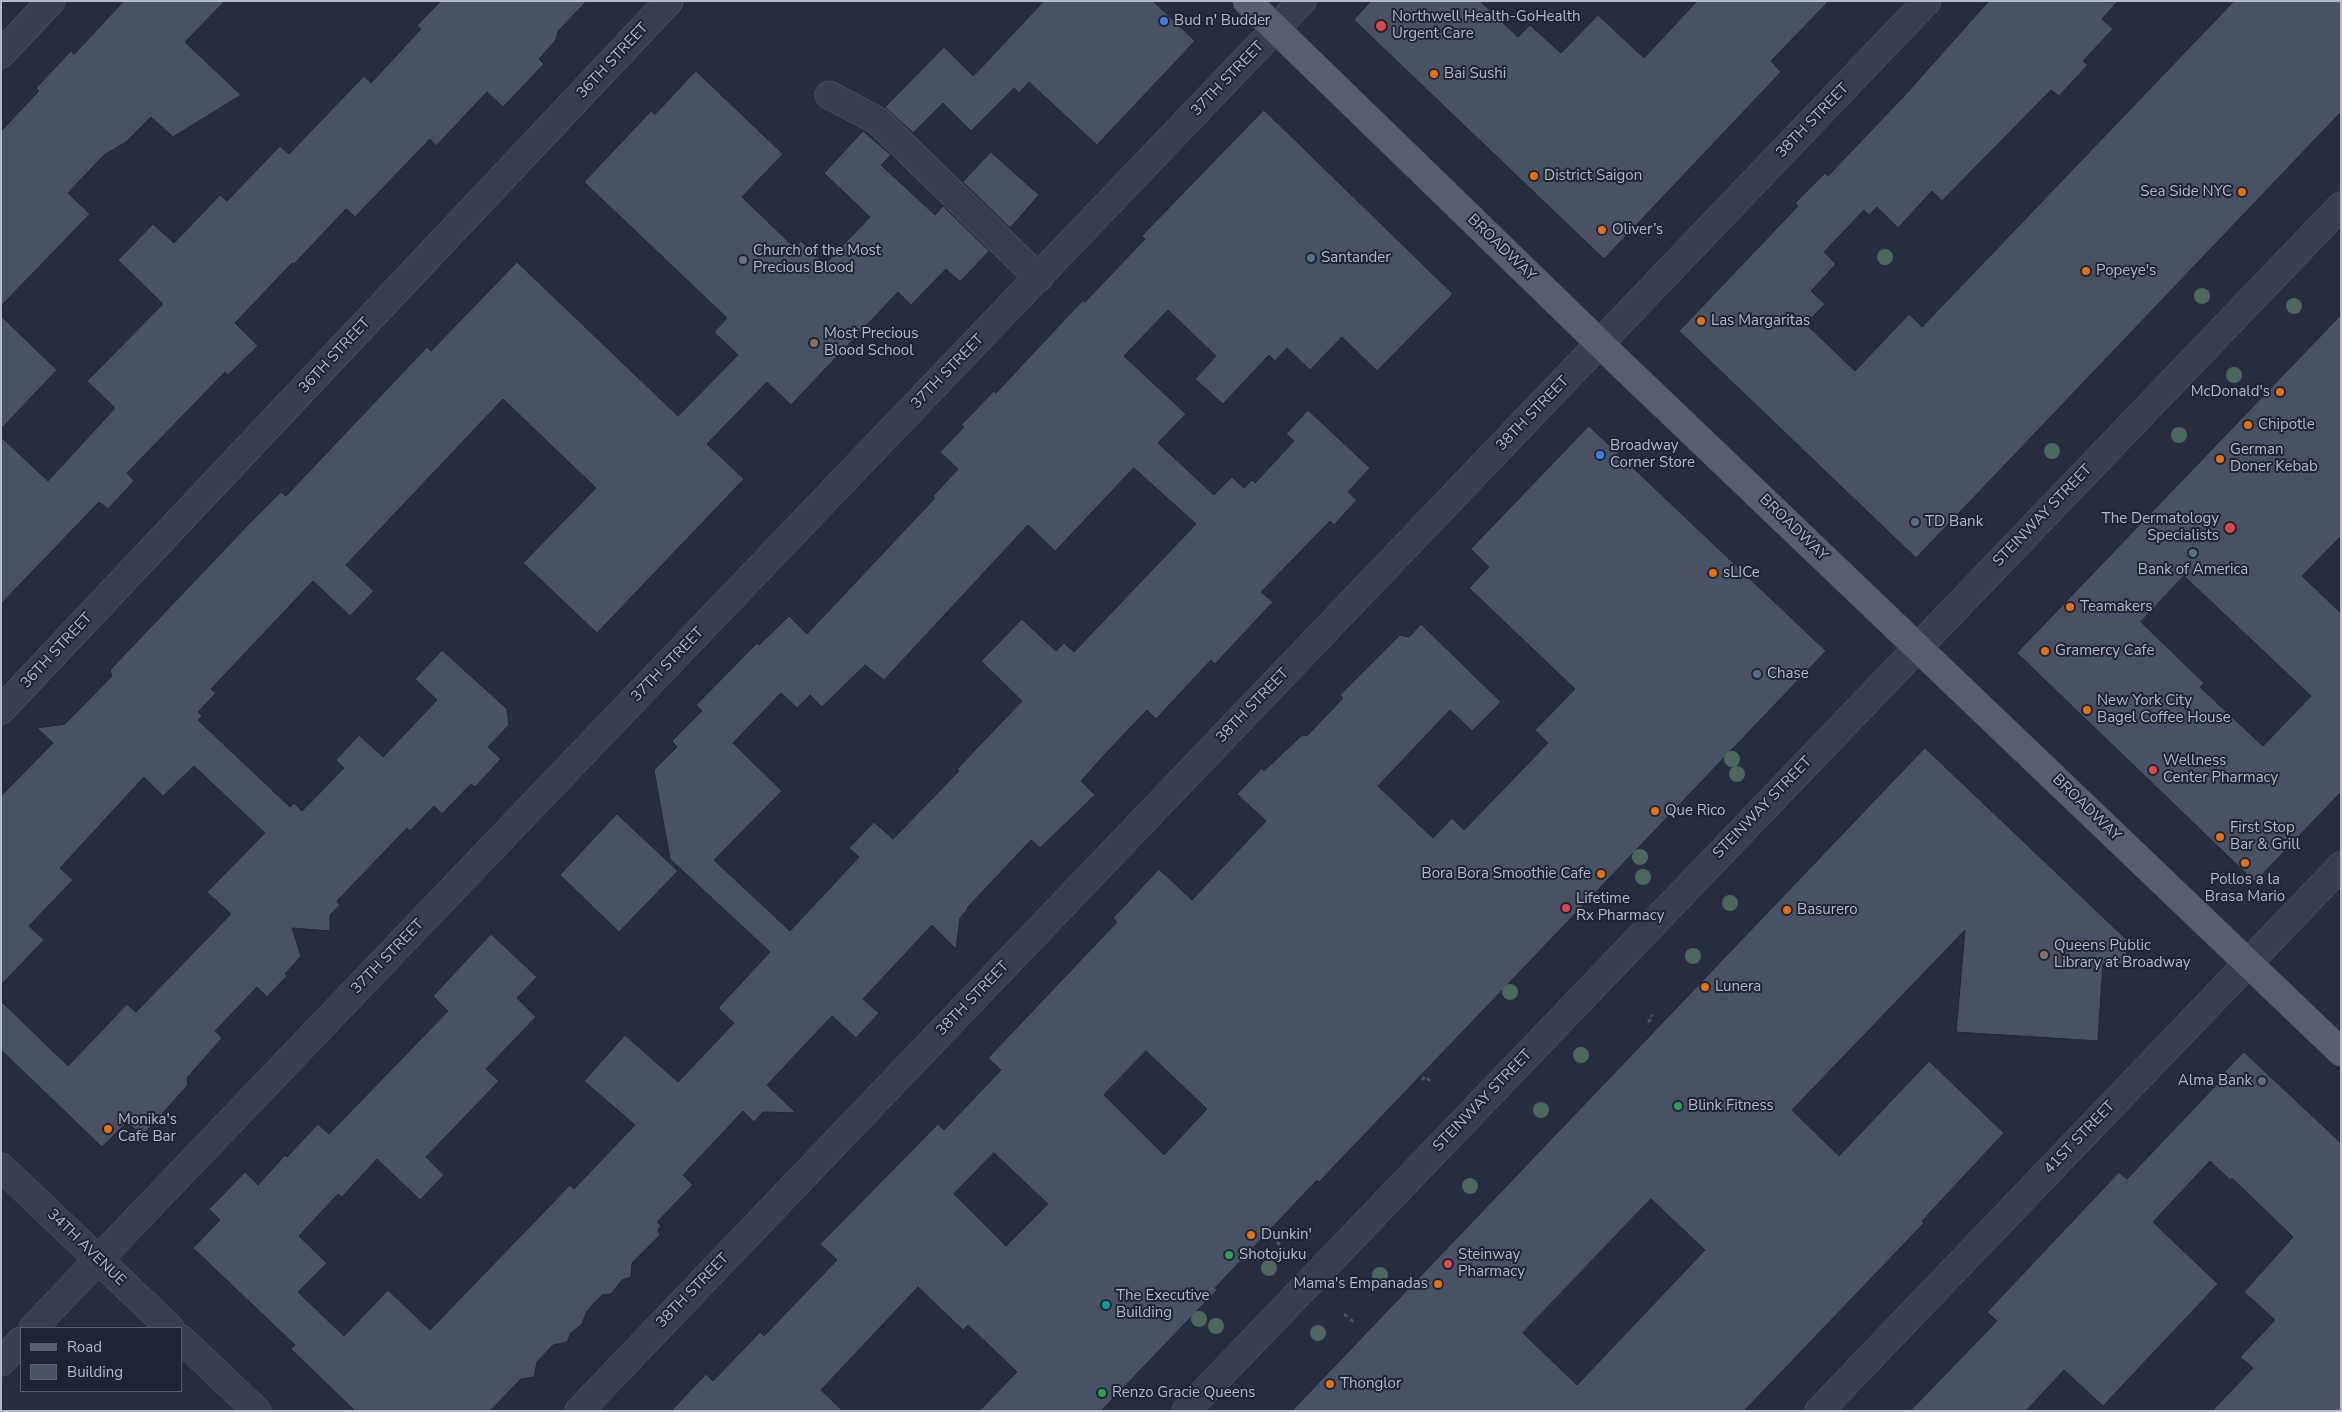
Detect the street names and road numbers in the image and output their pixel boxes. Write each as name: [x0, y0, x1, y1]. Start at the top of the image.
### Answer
street label: 36TH STREET: [573, 20, 653, 102]
street label: 37TH STREET: [1188, 38, 1268, 120]
street label: 38TH STREET: [1773, 80, 1853, 162]
street label: BROADWAY: [1463, 211, 1539, 285]
street label: 36TH STREET: [295, 315, 375, 397]
street label: 37TH STREET: [908, 331, 988, 413]
street label: 38TH STREET: [1493, 373, 1573, 455]
street label: STEINWAY STREET: [1990, 461, 2096, 571]
street label: BROADWAY: [1755, 491, 1831, 565]
street label: 36TH STREET: [17, 610, 97, 692]
street label: 37TH STREET: [628, 624, 708, 706]
street label: 38TH STREET: [1213, 665, 1293, 747]
street label: STEINWAY STREET: [1710, 753, 1816, 863]
street label: BROADWAY: [2048, 771, 2124, 845]
street label: 37TH STREET: [348, 916, 428, 998]
street label: 38TH STREET: [933, 958, 1013, 1040]
street label: STEINWAY STREET: [1430, 1046, 1536, 1156]
street label: 41ST STREET: [2041, 1098, 2119, 1178]
street label: 34TH AVENUE: [43, 1206, 129, 1290]
street label: 38TH STREET: [653, 1250, 733, 1332]

